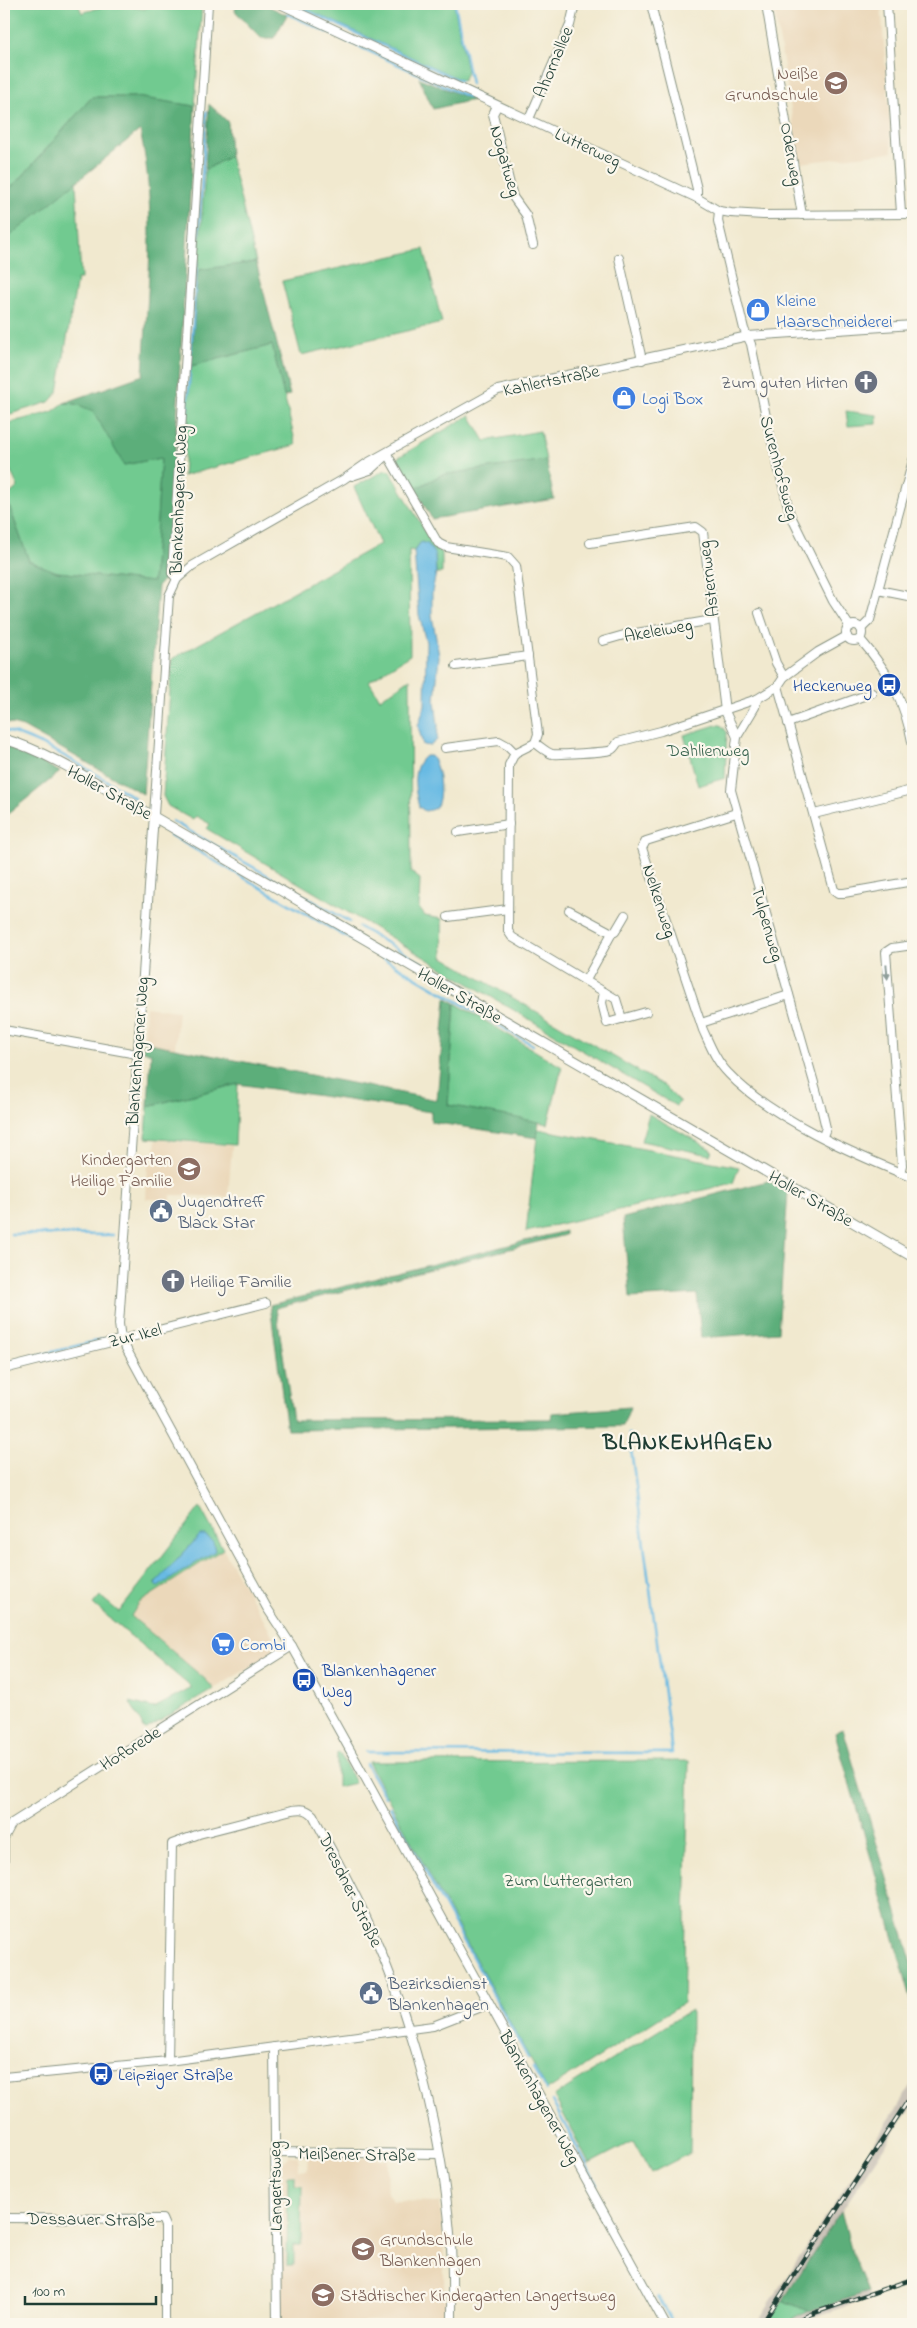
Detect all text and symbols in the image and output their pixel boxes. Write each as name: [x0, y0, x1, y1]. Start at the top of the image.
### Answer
street label: Ahornallee: [528, 22, 582, 103]
place label: Neiße Grundschule: [725, 62, 819, 109]
school or university icon: Neiße Grundschule: [823, 70, 849, 96]
street label: Oderweg: [771, 121, 808, 188]
street label: Lutterweg: [549, 122, 625, 176]
street label: Nogatweg: [481, 123, 527, 201]
place label: Kleine Haarschneiderei: [776, 289, 892, 336]
shop icon: Kleine Haarschneiderei: [745, 297, 771, 323]
street label: Kahlertstraße: [501, 359, 603, 405]
church icon: Zum guten Hirten: [853, 369, 879, 395]
place label: Zum guten Hirten: [721, 371, 848, 398]
shop icon: Logi Box: [611, 385, 637, 411]
place label: Logi Box: [642, 387, 703, 414]
street label: Surenhofsweg: [751, 413, 805, 524]
street label: Blankenhagener Weg: [164, 425, 197, 576]
street label: Asternweg: [692, 539, 729, 618]
street label: Akeleiweg: [622, 613, 695, 652]
bus stop icon: Heckenweg: [876, 672, 902, 698]
place label: Heckenweg: [793, 674, 872, 701]
park label: Dahlienweg: [666, 739, 749, 766]
street label: Holler Straße: [62, 760, 157, 828]
street label: Nelkenweg: [633, 861, 682, 942]
street label: Tulpenweg: [742, 884, 789, 966]
street label: Holler Straße: [412, 962, 507, 1032]
one-way arrow: [884, 964, 892, 980]
street label: Blankenhagener Weg: [121, 976, 158, 1127]
place label: Kindergarten Heilige Familie: [70, 1148, 173, 1196]
school or university icon: Kindergarten Heilige Familie: [176, 1156, 202, 1182]
street label: Holler Straße: [763, 1165, 858, 1235]
place label: Jugendtreff Black Star: [177, 1190, 265, 1237]
public building icon: Jugendtreff Black Star: [148, 1198, 174, 1224]
church icon: Heilige Familie: [160, 1268, 186, 1294]
place label: Heilige Familie: [190, 1270, 293, 1297]
street label: Zur Ikel: [106, 1318, 165, 1356]
district label: BLANKENHAGEN: [602, 1428, 773, 1460]
supermarket icon: Combi: [210, 1631, 236, 1657]
place label: Combi: [240, 1633, 286, 1659]
place label: Blankenhagener Weg: [321, 1659, 437, 1707]
bus stop icon: Blankenhagener Weg: [291, 1667, 317, 1693]
street label: Hofbrede: [95, 1720, 167, 1779]
street label: Dresdner Straße: [310, 1829, 388, 1953]
park label: Zum Luttergarten: [504, 1869, 632, 1896]
place label: Bezirksdienst Blankenhagen: [387, 1972, 489, 2020]
public building icon: Bezirksdienst Blankenhagen: [358, 1980, 384, 2006]
street label: Blankenhagener Weg: [489, 2026, 586, 2170]
bus stop icon: Leipziger Straße: [88, 2061, 114, 2087]
place label: Leipziger Straße: [118, 2063, 234, 2090]
street label: Langertsweg: [263, 2141, 292, 2231]
street label: Meißener Straße: [298, 2142, 417, 2170]
street label: Dessauer Straße: [26, 2207, 156, 2235]
place label: Grundschule Blankenhagen: [379, 2228, 481, 2276]
school or university icon: Grundschule Blankenhagen: [350, 2236, 376, 2262]
scale bar: [25, 2273, 156, 2305]
text: 100 m: [32, 2281, 65, 2303]
school or university icon: Städtischer Kindergarten Langertsweg: [310, 2282, 336, 2308]
place label: Städtischer Kindergarten Langertsweg: [340, 2284, 616, 2311]

